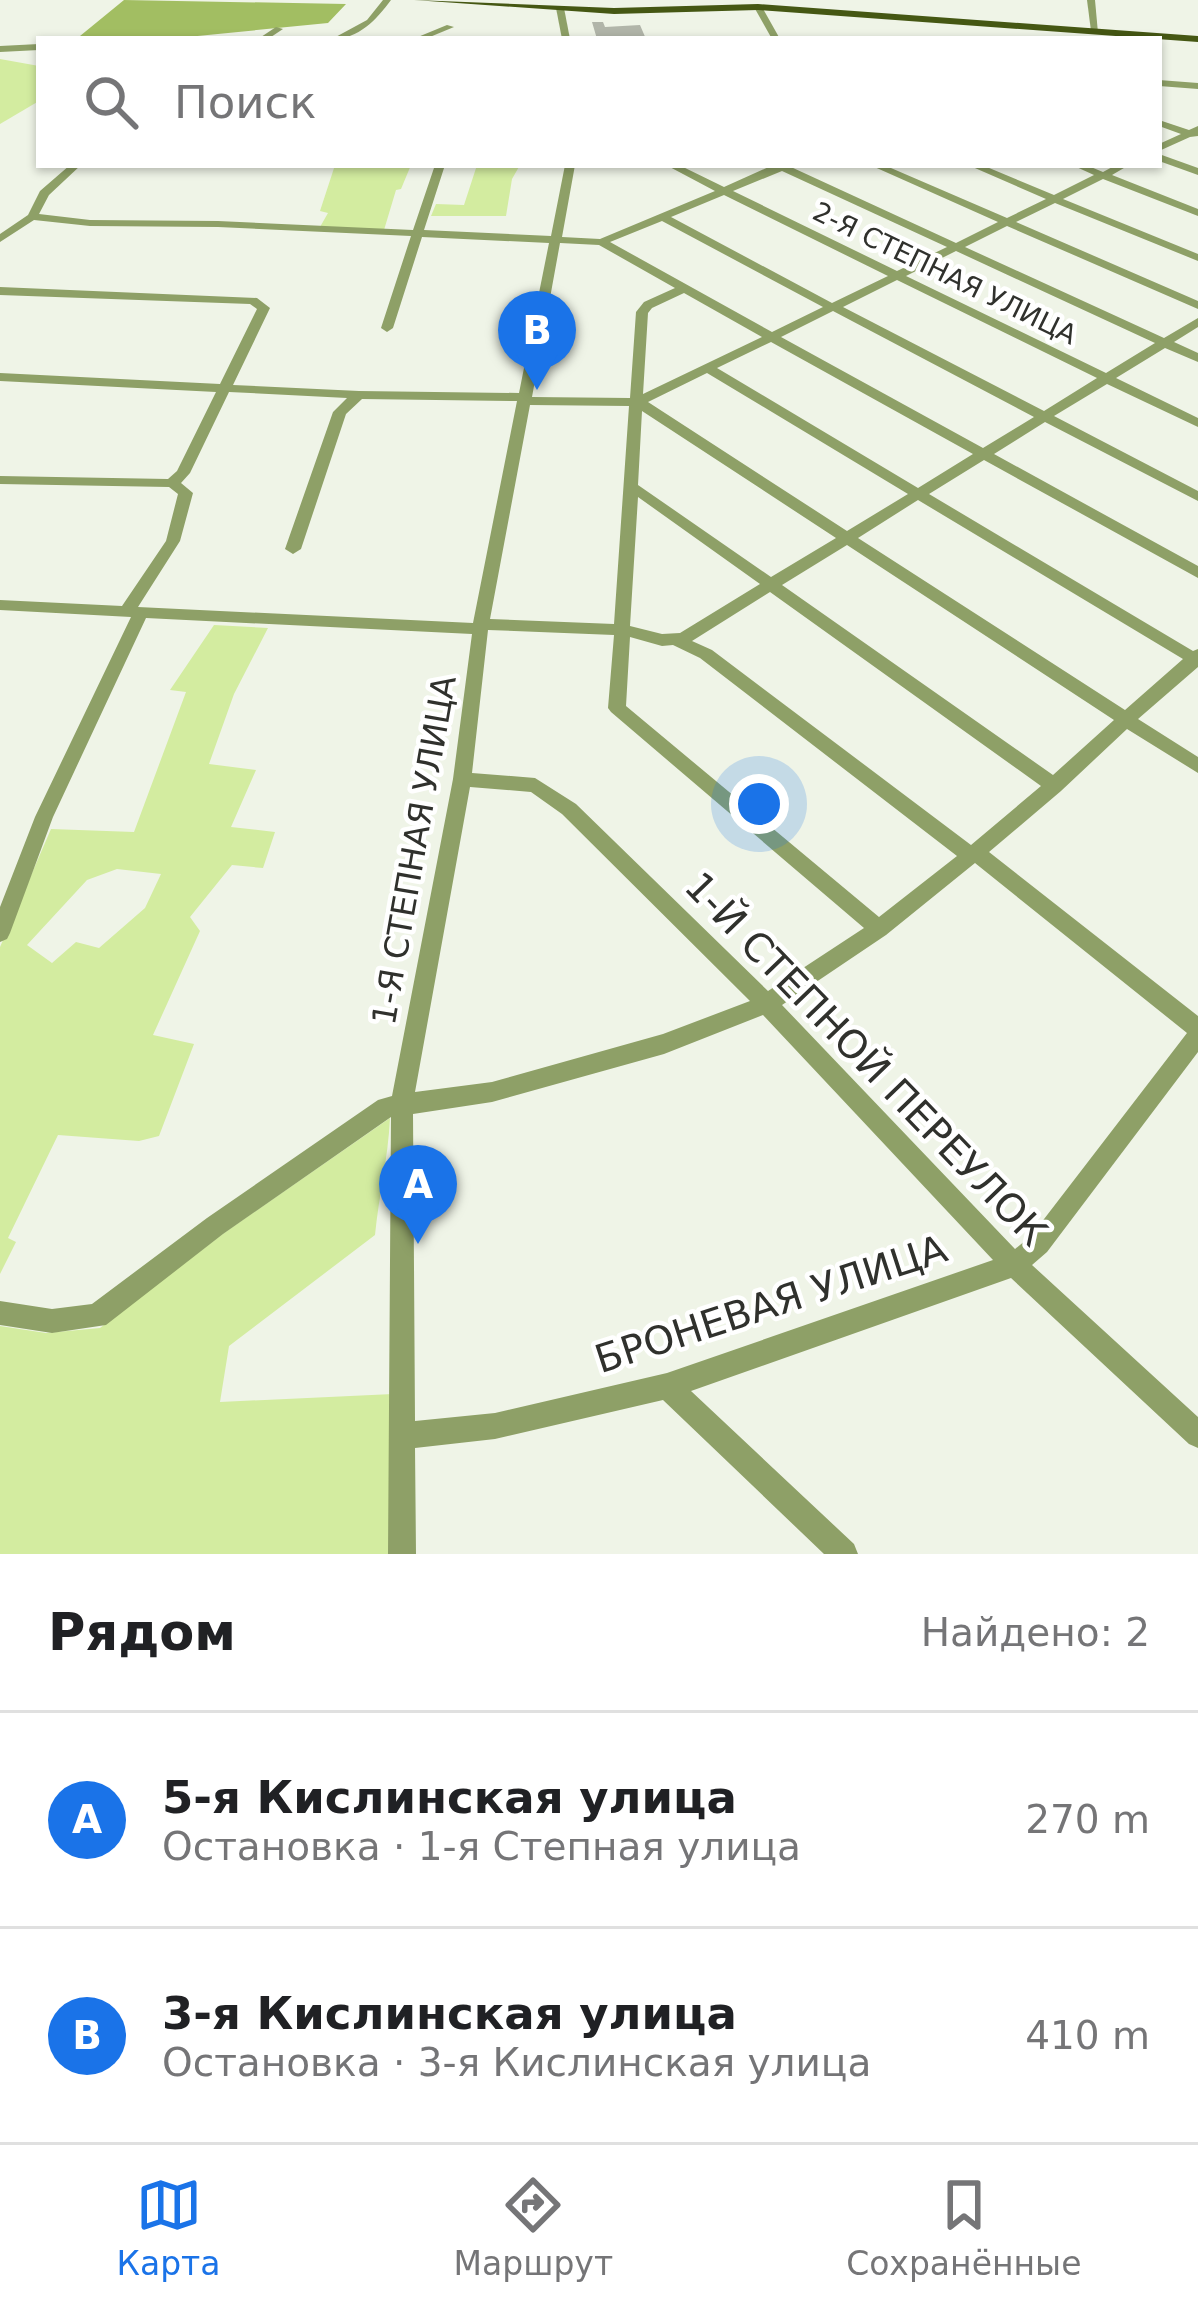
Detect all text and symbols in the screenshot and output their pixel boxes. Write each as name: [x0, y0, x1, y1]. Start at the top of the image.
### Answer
search box: [36, 36, 1162, 168]
icon: search: [78, 69, 144, 135]
text: Поиск: [174, 76, 317, 129]
street label: 2-Я СТЕПНАЯ УЛИЦА: [808, 196, 1082, 351]
pin: B: [498, 291, 576, 390]
street label: 1-Я СТЕПНАЯ УЛИЦА: [364, 672, 464, 1028]
your location: [729, 774, 789, 834]
street label: 1-Й СТЕПНОЙ ПЕРЕУЛОК: [676, 863, 1057, 1255]
pin: A: [379, 1145, 457, 1244]
street label: БРОНЕВАЯ УЛИЦА: [589, 1226, 953, 1382]
text: Рядом: [48, 1603, 236, 1662]
text: Найдено: 2: [921, 1610, 1150, 1655]
text: 5-я Кислинская улица: [162, 1771, 737, 1824]
text: A: [72, 1797, 102, 1842]
text: 270 m: [1025, 1797, 1150, 1842]
text: Остановка · 1-я Степная улица: [162, 1824, 801, 1869]
text: 3-я Кислинская улица: [162, 1987, 737, 2040]
text: B: [72, 2013, 102, 2058]
text: 410 m: [1025, 2013, 1150, 2058]
text: Остановка · 3-я Кислинская улица: [162, 2040, 871, 2085]
tab: Карта: [117, 2172, 221, 2283]
tab: Маршрут: [454, 2172, 613, 2283]
tab: Сохранённые: [846, 2172, 1081, 2283]

